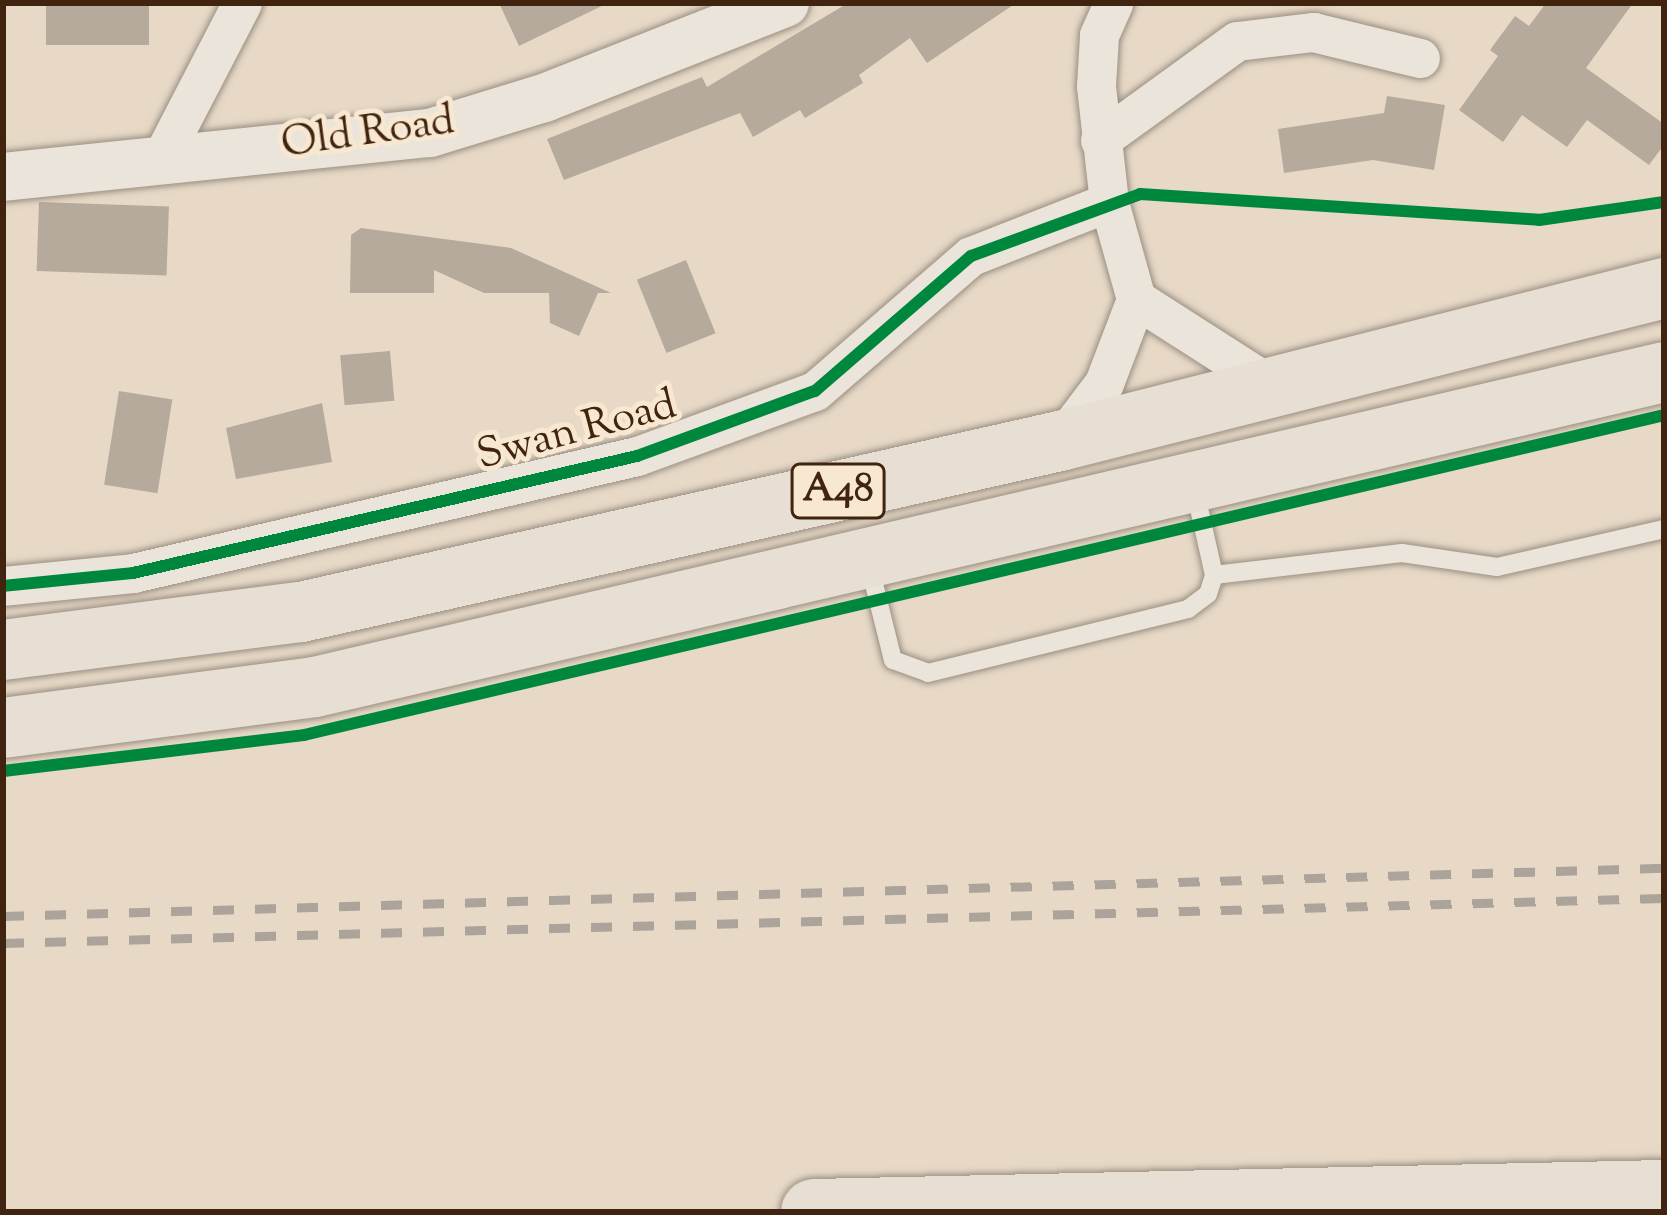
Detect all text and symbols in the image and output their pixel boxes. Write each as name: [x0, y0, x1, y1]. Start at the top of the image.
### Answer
street label: Old Road: [278, 97, 458, 171]
street label: Swan Road: [472, 381, 682, 483]
road number: A48: [790, 458, 886, 524]

